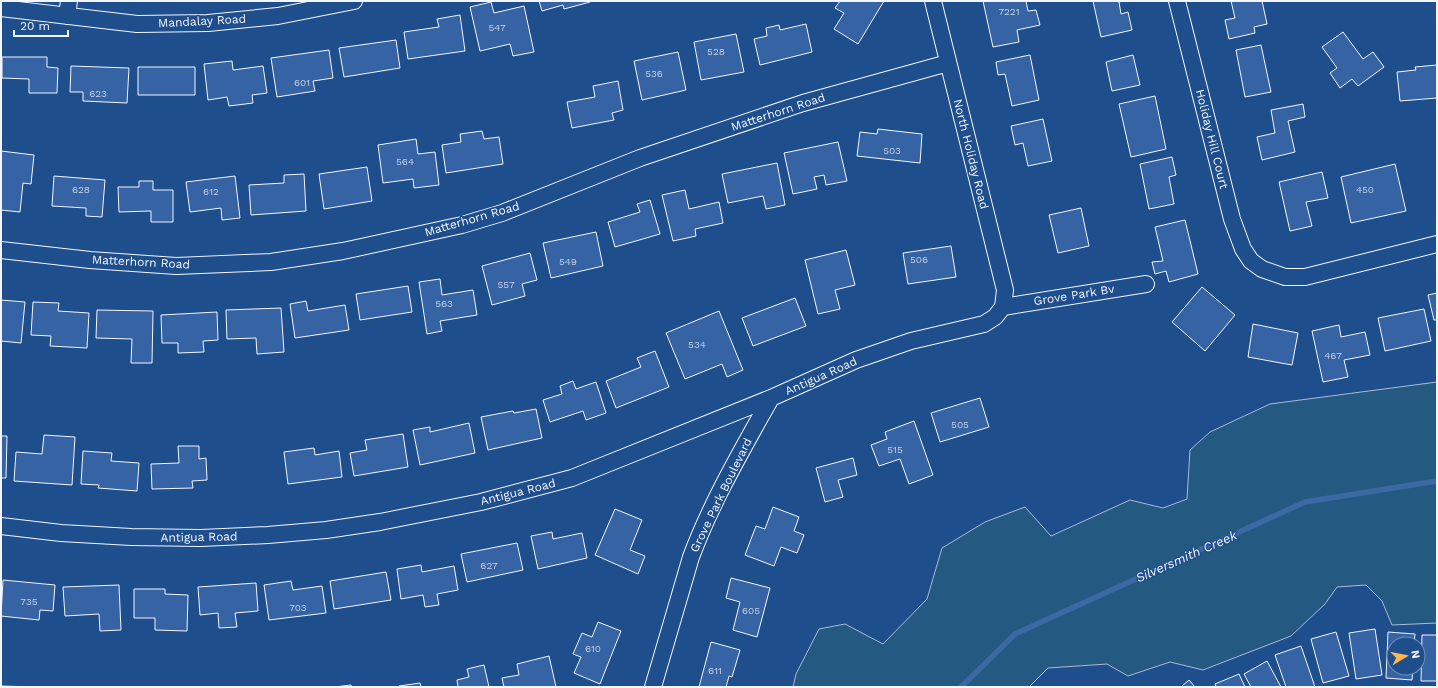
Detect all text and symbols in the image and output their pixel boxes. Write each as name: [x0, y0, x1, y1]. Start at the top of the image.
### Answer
house number: 7221: [998, 6, 1020, 17]
scale bar: [14, 12, 68, 38]
street label: Mandalay Road: [158, 12, 246, 30]
text: 20 m: [20, 19, 50, 33]
house number: 547: [488, 22, 506, 33]
house number: 528: [707, 46, 725, 57]
house number: 536: [645, 68, 663, 79]
house number: 601: [294, 77, 310, 88]
house number: 623: [89, 88, 107, 99]
street label: Holiday Hill Court: [1193, 88, 1231, 190]
street label: Matterhorn Road: [729, 90, 827, 134]
street label: North Holiday Road: [951, 97, 991, 211]
house number: 503: [883, 145, 901, 156]
house number: 564: [396, 156, 414, 167]
house number: 628: [72, 184, 90, 195]
house number: 450: [1356, 184, 1374, 195]
house number: 612: [203, 186, 219, 197]
street label: Matterhorn Road: [423, 199, 521, 239]
street label: Matterhorn Road: [92, 252, 190, 272]
house number: 506: [910, 254, 928, 265]
house number: 549: [559, 256, 577, 267]
house number: 557: [497, 279, 515, 290]
street label: Grove Park Bv: [1033, 282, 1116, 308]
house number: 563: [435, 298, 453, 309]
house number: 534: [688, 339, 706, 350]
house number: 467: [1324, 350, 1342, 361]
street label: Antigua Road: [783, 354, 859, 398]
house number: 505: [951, 419, 969, 430]
street label: Grove Park Boulevard: [687, 436, 755, 554]
house number: 515: [887, 444, 903, 455]
street label: Antigua Road: [479, 476, 557, 508]
water label: Silversmith Creek: [1133, 527, 1240, 586]
street label: Antigua Road: [160, 529, 238, 545]
house number: 627: [480, 560, 498, 571]
house number: 735: [20, 596, 38, 607]
house number: 703: [289, 602, 307, 613]
house number: 605: [742, 605, 760, 616]
north arrow: [1386, 636, 1426, 676]
house number: 610: [585, 643, 601, 654]
text: N: [1408, 649, 1422, 659]
house number: 611: [708, 665, 722, 676]

